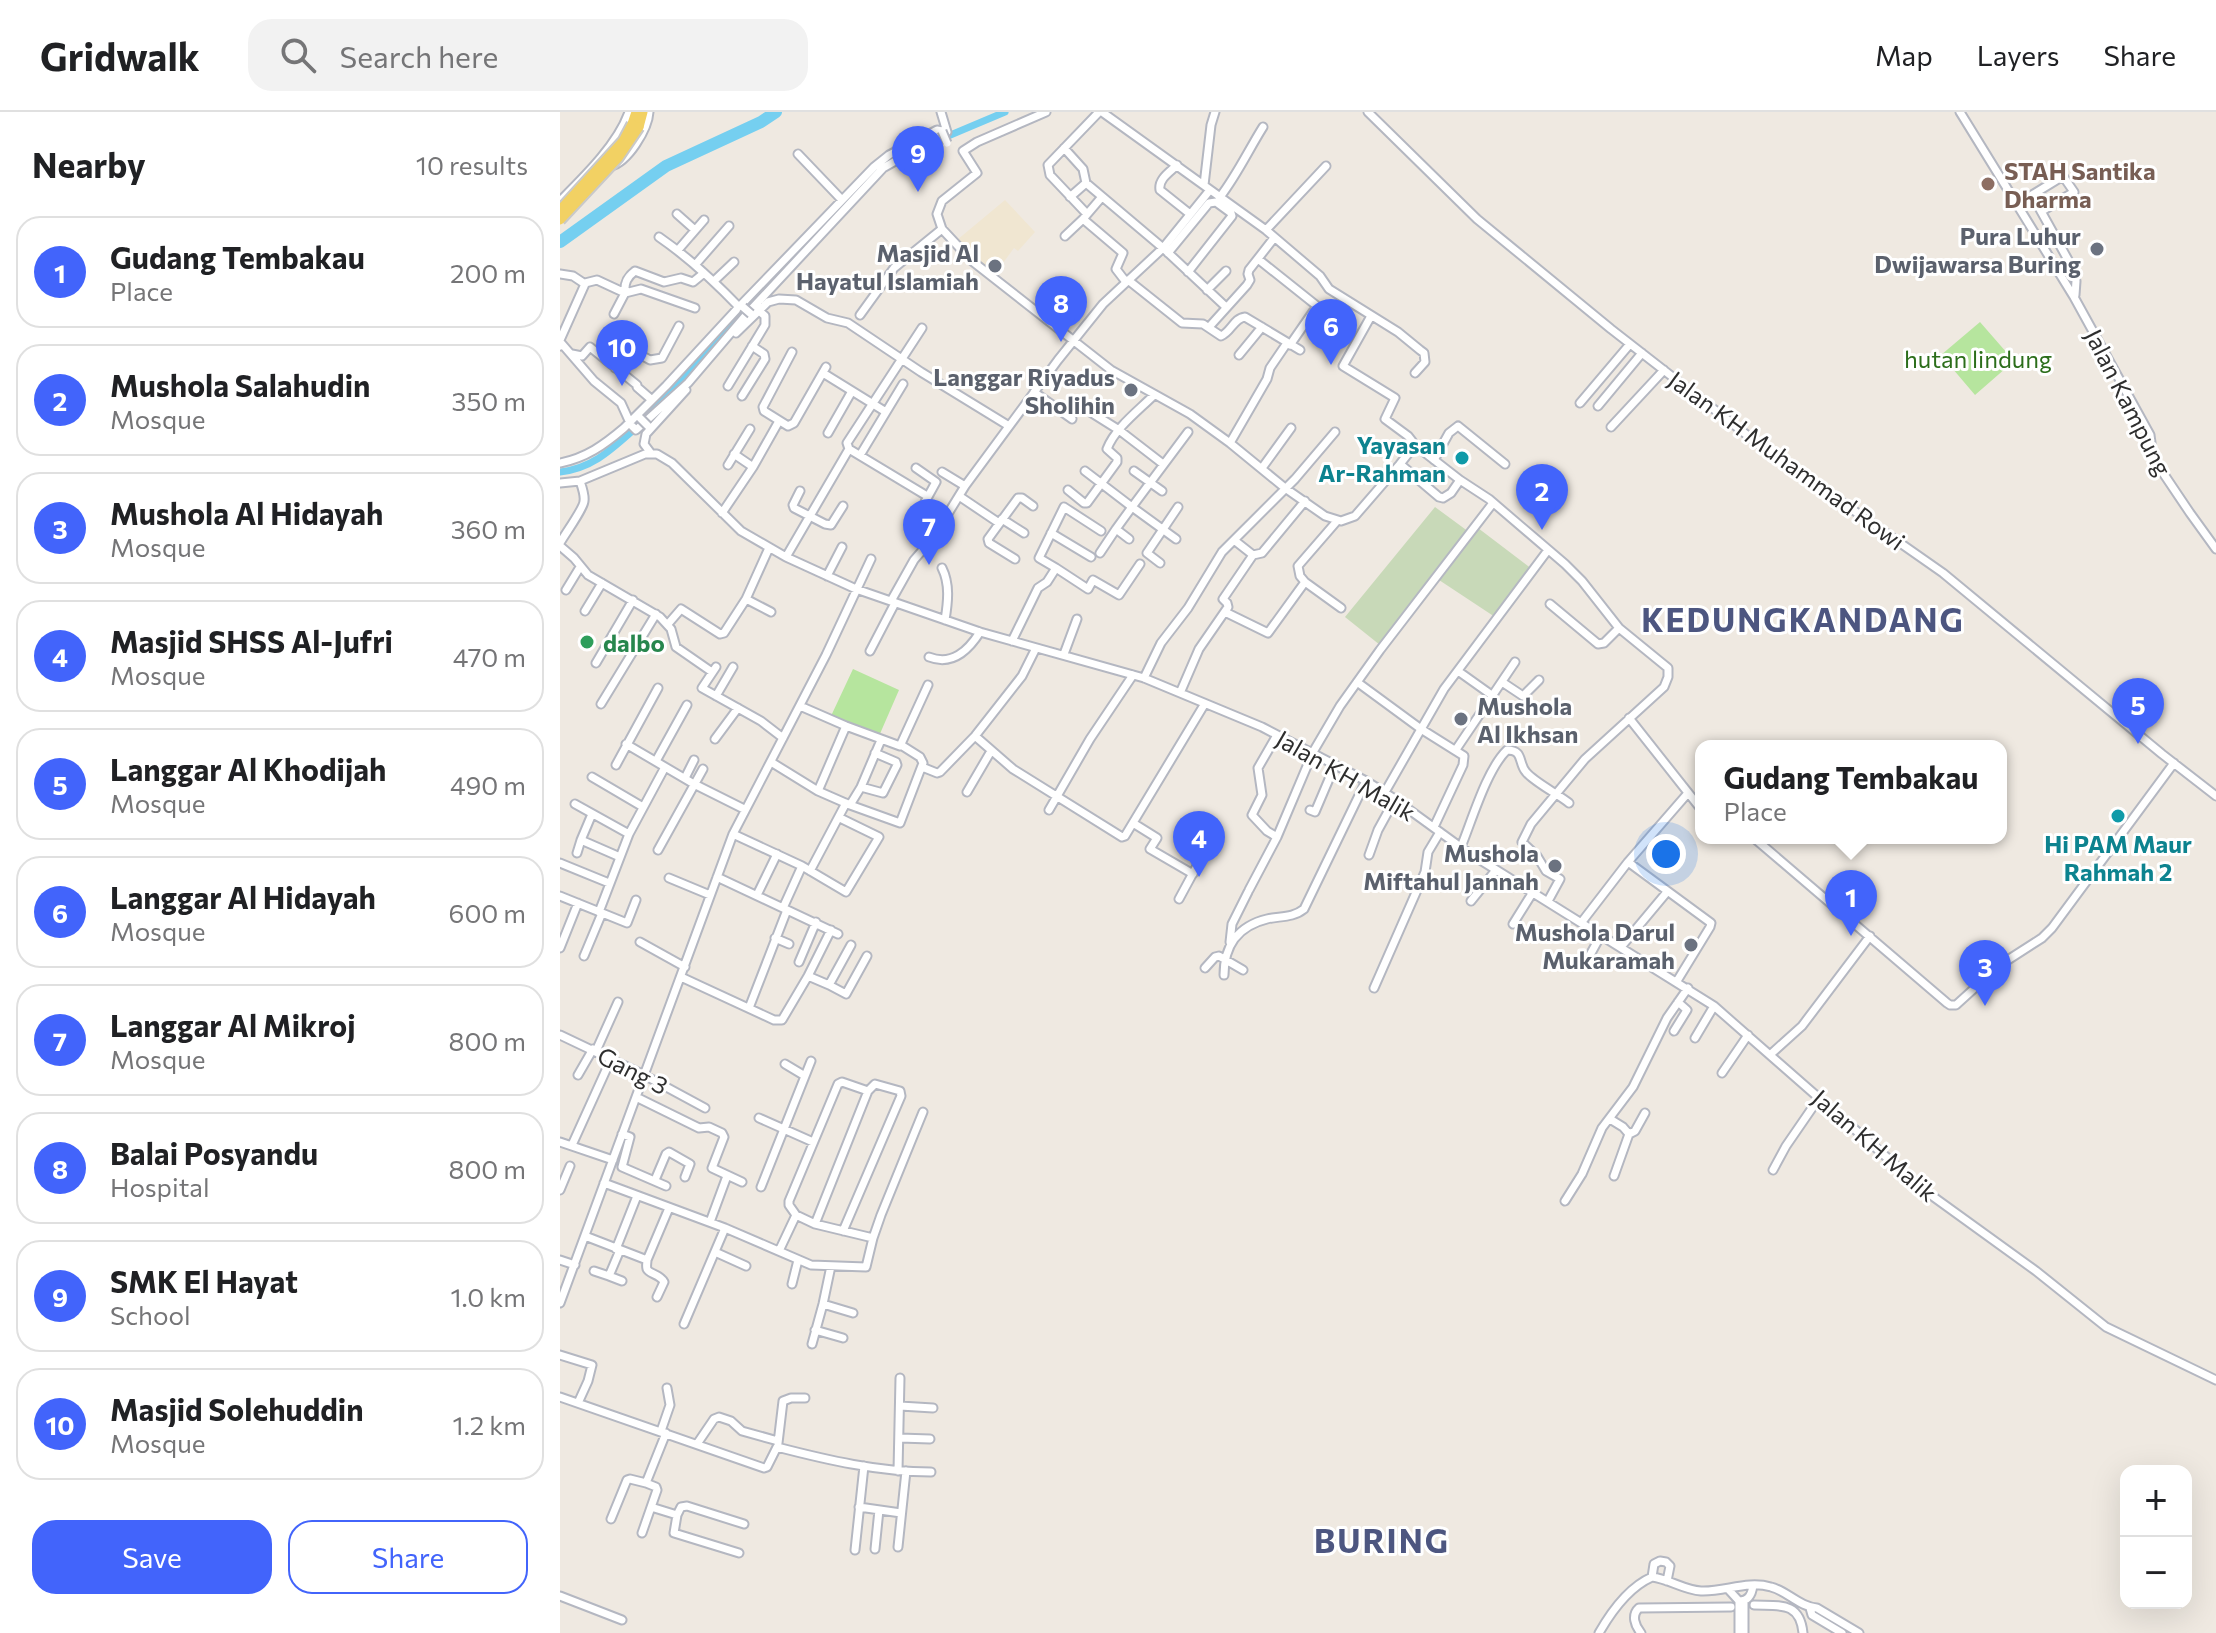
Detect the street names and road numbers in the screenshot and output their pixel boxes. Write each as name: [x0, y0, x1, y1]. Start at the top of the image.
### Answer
street label: Jalan Kampung: [2080, 324, 2178, 480]
street label: Jalan KH Muhammad Rowi: [1663, 364, 1911, 556]
street label: Jalan KH Malik: [1271, 723, 1421, 827]
street label: Gang 3: [593, 1040, 673, 1100]
street label: Jalan KH Malik: [1807, 1083, 1943, 1207]

